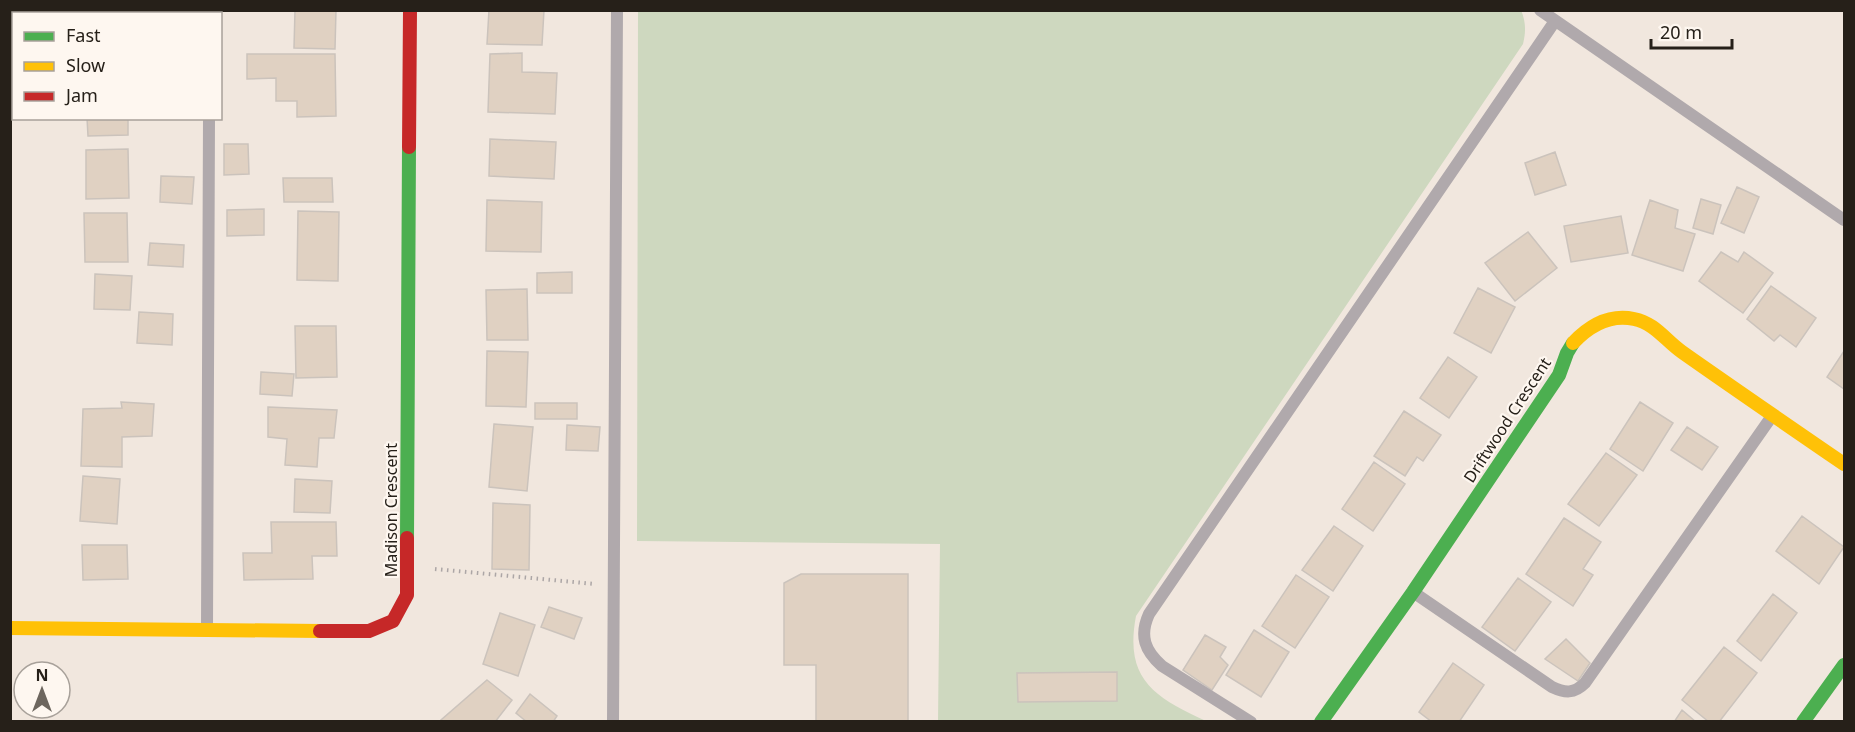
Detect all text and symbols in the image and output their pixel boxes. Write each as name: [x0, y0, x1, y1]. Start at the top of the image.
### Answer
legend: [12, 12, 222, 120]
scale bar: [1651, 12, 1732, 50]
text: 20 m: [1660, 20, 1702, 44]
text: Fast: [66, 23, 101, 47]
text: Slow: [66, 53, 105, 77]
text: Jam: [64, 83, 98, 107]
street label: Driftwood Crescent: [1458, 353, 1556, 487]
street label: Madison Crescent: [380, 443, 402, 577]
north arrow: [12, 660, 72, 720]
text: N: [35, 664, 49, 686]

